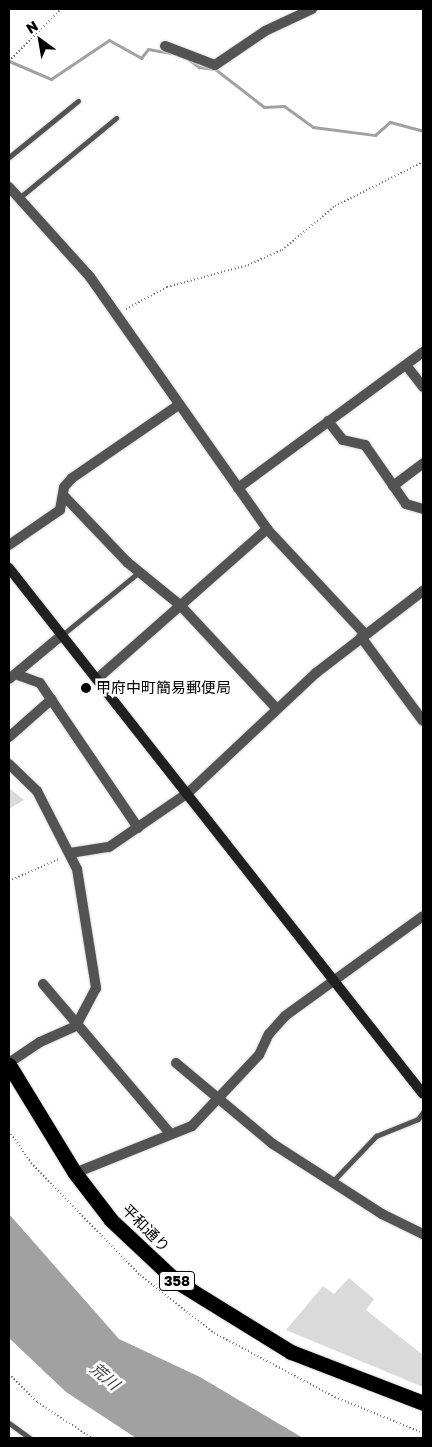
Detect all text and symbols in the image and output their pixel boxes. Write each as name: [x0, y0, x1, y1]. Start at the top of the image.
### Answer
north arrow: [15, 15, 65, 65]
text: N: [23, 17, 41, 37]
place label: 甲府中町簡易郵便局: [96, 679, 231, 697]
marker: 甲府中町簡易郵便局: [80, 682, 92, 694]
street label: 平和通り: [118, 1200, 174, 1256]
road number: 358: [158, 1270, 196, 1292]
water label: 荒川: [87, 1358, 123, 1394]

